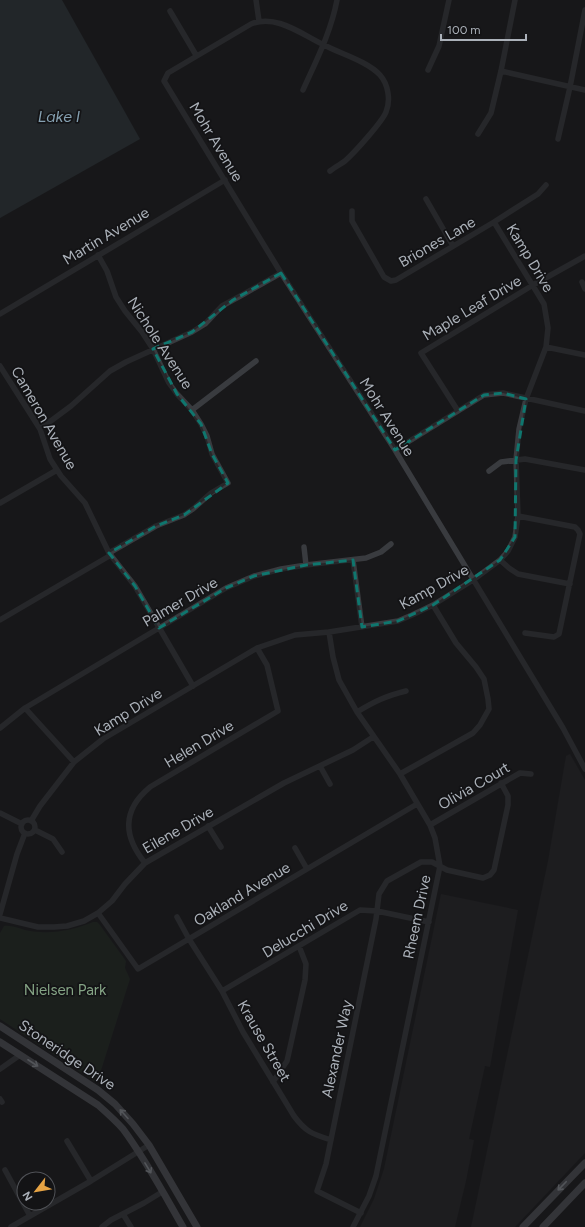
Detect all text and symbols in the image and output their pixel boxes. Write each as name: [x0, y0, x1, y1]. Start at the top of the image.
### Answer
scale bar: [441, 16, 526, 42]
text: 100 m: [447, 23, 481, 37]
street label: Mohr Avenue: [185, 99, 247, 185]
water label: Lake I: [38, 107, 81, 126]
street label: Martin Avenue: [60, 203, 152, 269]
street label: Briones Lane: [395, 213, 479, 271]
street label: Kamp Drive: [503, 220, 557, 296]
street label: Maple Leaf Drive: [419, 271, 525, 345]
street label: Nichole Avenue: [124, 294, 196, 392]
street label: Cameron Avenue: [7, 363, 81, 473]
street label: Mohr Avenue: [356, 374, 418, 460]
street label: Kamp Drive: [396, 561, 472, 613]
street label: Palmer Drive: [139, 573, 221, 631]
street label: Kamp Drive: [91, 684, 165, 740]
street label: Helen Drive: [161, 716, 237, 772]
street label: Olivia Court: [435, 758, 513, 814]
street label: Eilene Drive: [139, 803, 217, 857]
street label: Oakland Avenue: [191, 858, 293, 930]
street label: Rheem Drive: [399, 873, 435, 961]
street label: Delucchi Drive: [259, 896, 351, 962]
park label: Nielsen Park: [24, 981, 107, 999]
street label: Krause Street: [233, 997, 295, 1085]
street label: Alexander Way: [318, 998, 356, 1100]
street label: Stoneridge Drive: [15, 1016, 119, 1094]
one-way arrow: [27, 1059, 38, 1067]
one-way arrow: [120, 1109, 129, 1119]
one-way arrow: [144, 1162, 152, 1174]
north arrow: [16, 1171, 56, 1211]
one-way arrow: [557, 1181, 567, 1191]
text: N: [20, 1189, 36, 1203]

